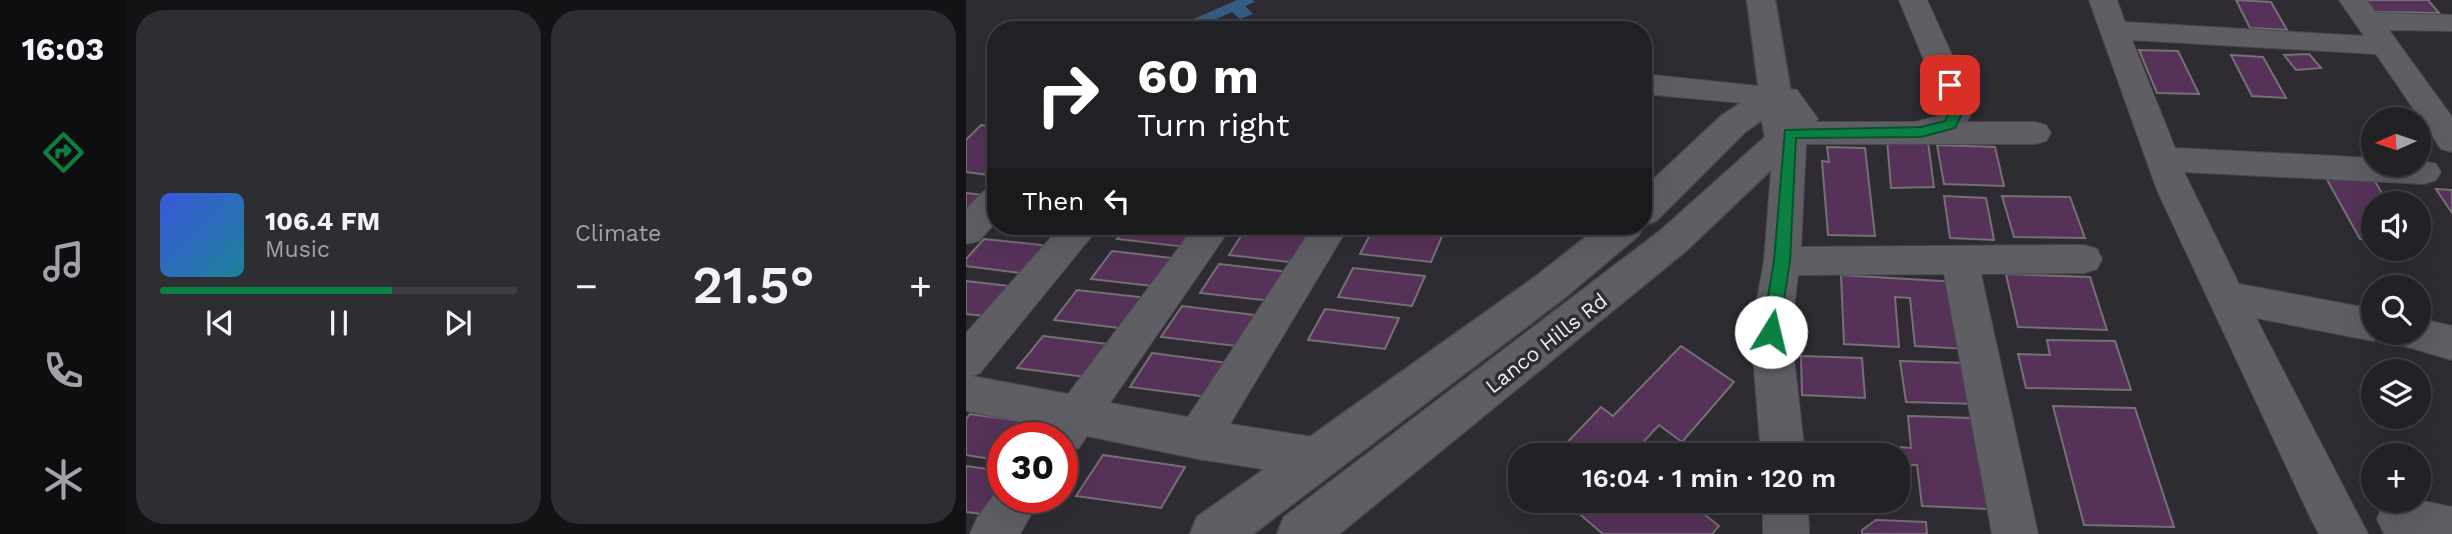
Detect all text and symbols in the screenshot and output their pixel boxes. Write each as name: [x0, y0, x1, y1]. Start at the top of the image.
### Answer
text: 16:03: [22, 30, 104, 68]
text: 60 m: [1137, 47, 1259, 105]
icon: right: [1022, 49, 1113, 140]
pin: [1920, 55, 1980, 115]
icon: arrive: [1931, 66, 1969, 104]
text: Turn right: [1137, 106, 1289, 144]
north arrow: [2361, 107, 2431, 177]
map controls: [2361, 107, 2431, 513]
icon: directions: [39, 128, 88, 177]
icon: left: [1098, 182, 1136, 220]
text: Then: [1022, 186, 1084, 216]
button: sound: [2361, 191, 2431, 261]
text: 106.4 FM: [265, 206, 380, 236]
text: Climate: [575, 220, 661, 247]
text: Music: [265, 236, 330, 263]
icon: music: [39, 237, 88, 286]
text: 21.5°: [692, 255, 815, 316]
text: −: [575, 264, 598, 308]
text: +: [909, 264, 932, 308]
button: search: [2361, 275, 2431, 345]
street label: Lanco Hills Rd: [1480, 288, 1612, 398]
position arrow: [1734, 295, 1808, 369]
icon: previous: [201, 304, 239, 342]
icon: pause: [320, 304, 358, 342]
icon: next: [439, 304, 477, 342]
icon: phone: [39, 346, 88, 395]
button: layers: [2361, 359, 2431, 429]
speed limit sign: 30: [987, 422, 1078, 513]
button: +: [2361, 443, 2431, 513]
icon: climate: [39, 455, 88, 504]
text: 16:04 · 1 min · 120 m: [1582, 463, 1836, 493]

